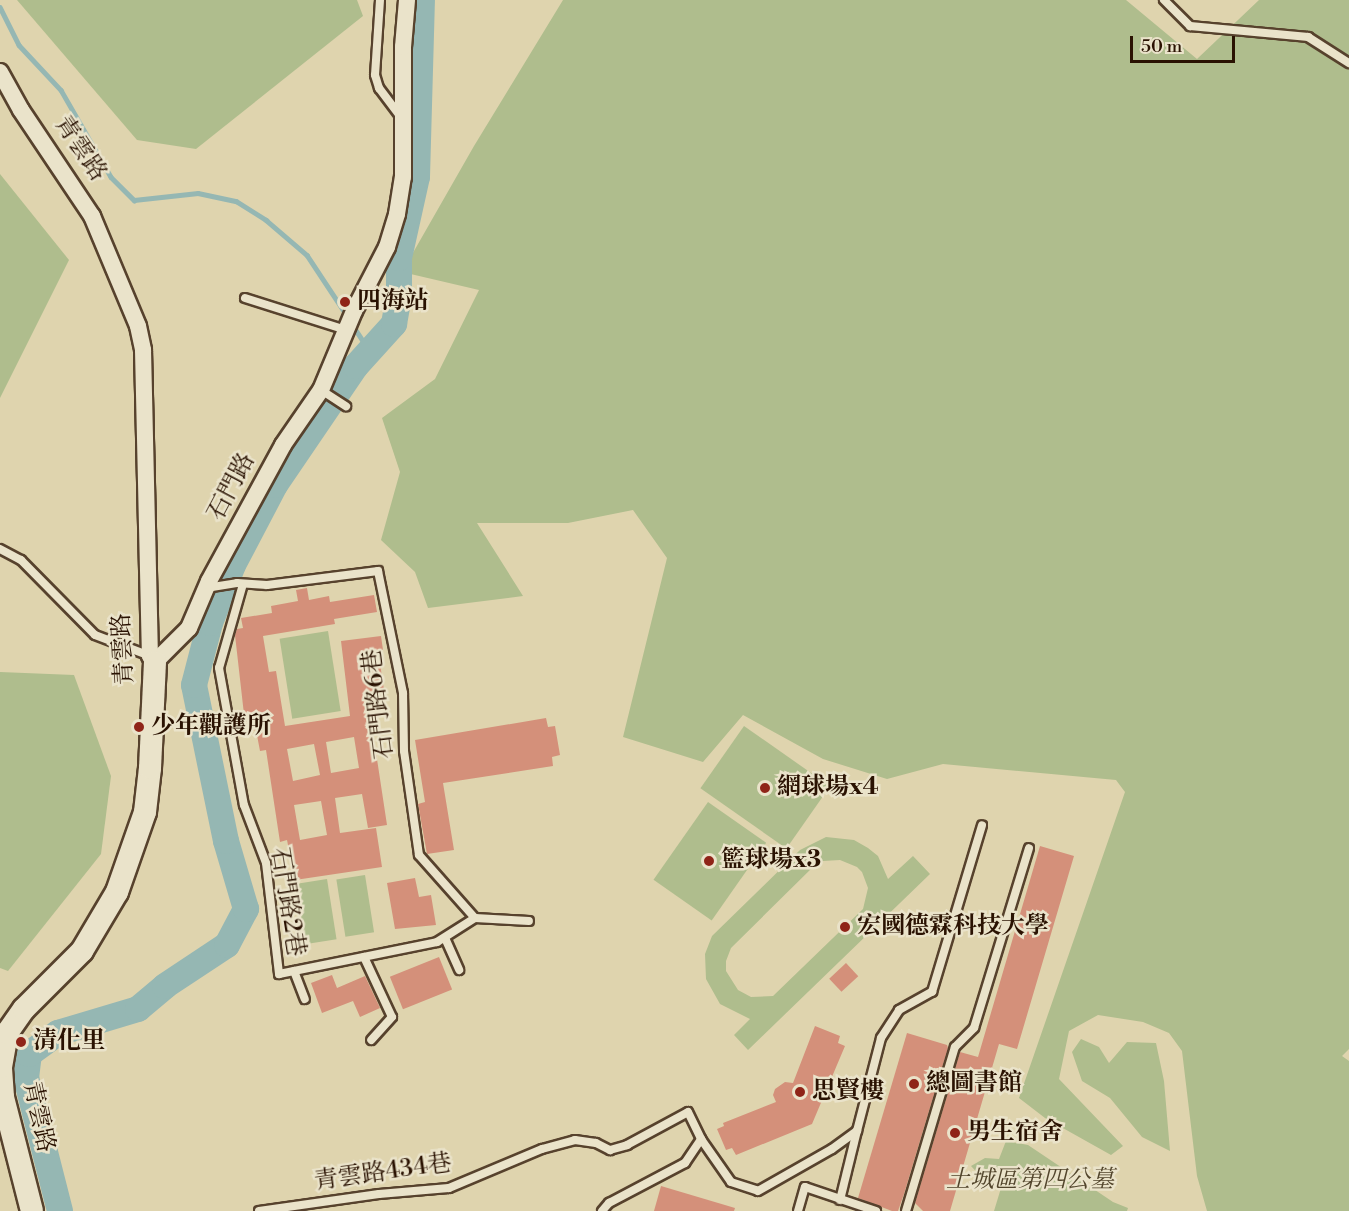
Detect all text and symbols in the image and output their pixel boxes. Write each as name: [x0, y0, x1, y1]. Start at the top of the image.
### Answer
scale bar: [1133, 24, 1238, 62]
text: 50 m: [1141, 35, 1182, 58]
street label: 青雲路: [48, 111, 112, 187]
place label: 四海站: [357, 288, 429, 316]
marker: 四海站: [338, 295, 352, 309]
street label: 石門路: [202, 448, 262, 526]
street label: 青雲路: [108, 612, 140, 686]
street label: 石門路6巷: [358, 647, 400, 761]
place label: 少年觀護所: [151, 713, 271, 741]
marker: 少年觀護所: [132, 720, 146, 734]
place label: 網球場x4: [777, 774, 879, 802]
marker: 網球場x4: [758, 781, 772, 795]
street label: 石門路2巷: [264, 846, 310, 958]
place label: 籃球場x3: [721, 847, 821, 875]
marker: 籃球場x3: [702, 854, 716, 868]
place label: 宏國德霖科技大學: [857, 913, 1049, 941]
marker: 宏國德霖科技大學: [838, 920, 852, 934]
place label: 清化里: [33, 1028, 105, 1056]
marker: 清化里: [14, 1035, 28, 1049]
place label: 總圖書館: [926, 1070, 1022, 1098]
marker: 總圖書館: [907, 1077, 921, 1091]
place label: 思賢樓: [812, 1078, 884, 1106]
street label: 青雲路: [16, 1079, 60, 1155]
marker: 思賢樓: [793, 1085, 807, 1099]
place label: 男生宿舍: [967, 1119, 1063, 1147]
marker: 男生宿舍: [948, 1126, 962, 1140]
street label: 青雲路434巷: [313, 1149, 453, 1197]
park label: 土城區第四公墓: [946, 1167, 1114, 1195]

